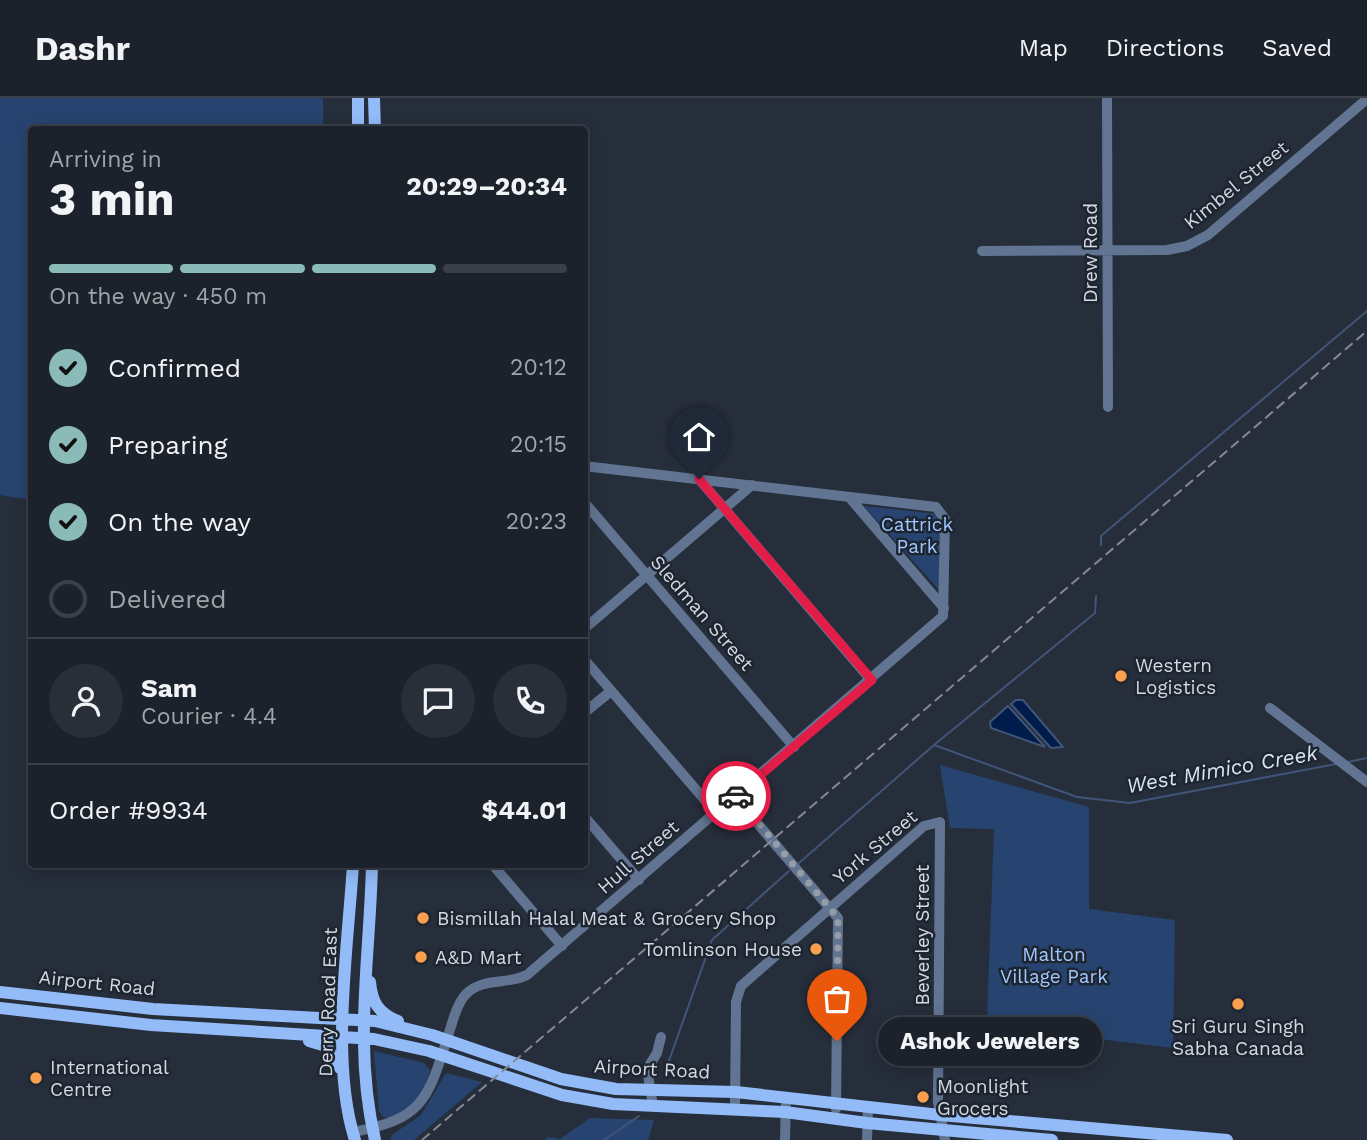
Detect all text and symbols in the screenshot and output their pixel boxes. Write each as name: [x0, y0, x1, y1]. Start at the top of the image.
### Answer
text: Dashr: [35, 29, 130, 68]
text: Map: [1019, 34, 1068, 62]
text: Directions: [1106, 34, 1224, 62]
text: Saved: [1262, 34, 1332, 62]
street label: Kimbel Street: [1179, 136, 1293, 234]
text: Arriving in: [49, 146, 162, 173]
text: 20:29–20:34: [406, 171, 567, 201]
text: 3 min: [49, 172, 175, 226]
street label: Drew Road: [1079, 203, 1102, 303]
text: On the way · 450 m: [49, 283, 267, 310]
icon: check: [49, 349, 87, 387]
text: Confirmed: [108, 353, 241, 383]
text: 20:12: [510, 354, 567, 381]
pin: [669, 407, 729, 479]
icon: home: [680, 418, 718, 456]
icon: check: [49, 426, 87, 464]
text: Preparing: [108, 430, 228, 460]
text: 20:15: [510, 431, 567, 458]
icon: check: [49, 503, 87, 541]
text: On the way: [108, 507, 251, 537]
text: 20:23: [506, 508, 567, 535]
park label: Cattrick Park: [881, 513, 953, 558]
street label: Sledman Street: [646, 551, 758, 675]
text: Delivered: [108, 584, 227, 614]
place label: Western Logistics: [1135, 654, 1216, 699]
button: person: [49, 664, 123, 738]
button: chat: [401, 664, 475, 738]
button: phone: [493, 664, 567, 738]
marker: Western Logistics: [1113, 668, 1129, 684]
text: Sam: [141, 673, 197, 703]
text: Courier · 4.4: [141, 703, 277, 730]
water label: West Mimico Creek: [1125, 740, 1320, 798]
courier: [701, 761, 771, 831]
icon: car: [717, 777, 755, 815]
text: Order #9934: [49, 795, 208, 825]
text: $44.01: [482, 795, 567, 825]
street label: York Street: [828, 805, 922, 889]
street label: Hull Street: [593, 815, 683, 899]
street label: Beverley Street: [911, 864, 934, 1006]
place label: Bismillah Halal Meat & Grocery Shop: [437, 907, 776, 930]
marker: Bismillah Halal Meat & Grocery Shop: [415, 910, 431, 926]
street label: Derry Road East: [314, 927, 342, 1077]
place label: Tomlinson House: [643, 938, 802, 961]
marker: Tomlinson House: [808, 941, 824, 957]
park label: Malton Village Park: [1000, 943, 1108, 988]
place label: A&D Mart: [435, 946, 522, 969]
marker: A&D Mart: [413, 949, 429, 965]
street label: Airport Road: [38, 965, 156, 1001]
pin: [807, 969, 867, 1041]
icon: bag: [818, 980, 856, 1018]
marker: Sri Guru Singh Sabha Canada: [1230, 996, 1246, 1012]
place label: Sri Guru Singh Sabha Canada: [1171, 1015, 1305, 1060]
callout: Ashok Jewelers: [879, 1016, 1103, 1066]
text: Ashok Jewelers: [900, 1028, 1080, 1055]
street label: Airport Road: [593, 1054, 711, 1084]
place label: International Centre: [50, 1056, 169, 1101]
marker: International Centre: [28, 1070, 44, 1086]
place label: Moonlight Grocers: [937, 1075, 1028, 1120]
marker: Moonlight Grocers: [915, 1089, 931, 1105]

